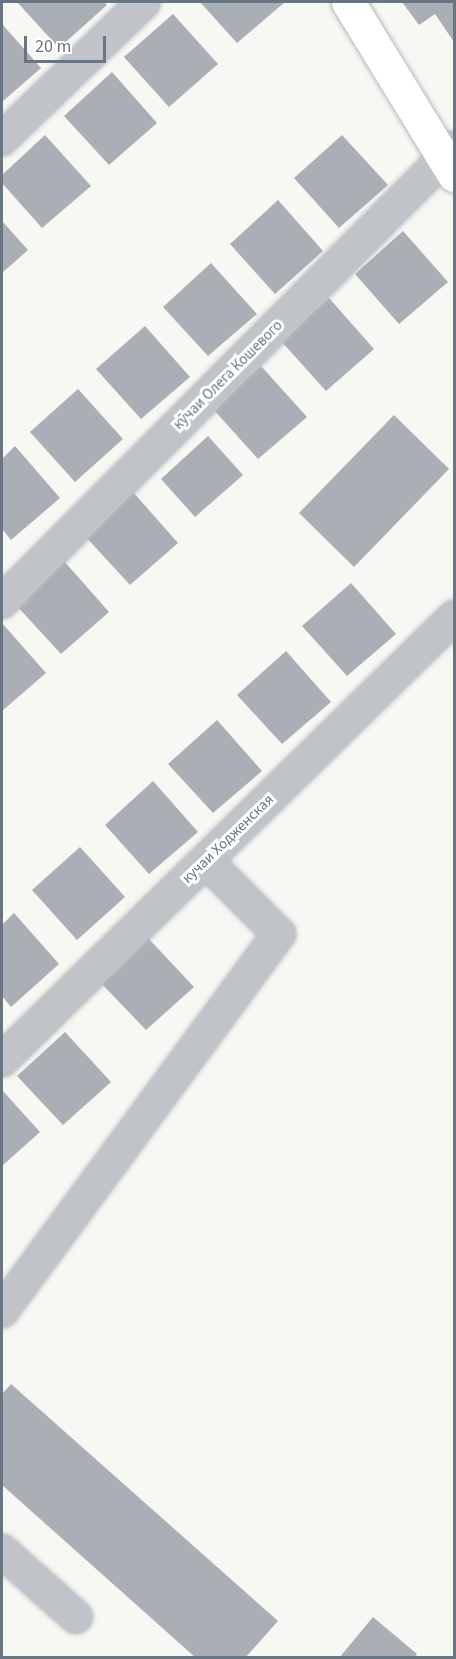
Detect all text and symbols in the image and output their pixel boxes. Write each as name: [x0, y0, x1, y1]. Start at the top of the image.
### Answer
scale bar: [27, 24, 110, 62]
text: 20 m: [35, 34, 71, 59]
street label: кӯчаи Олега Кошевого: [170, 317, 286, 433]
street label: кучаи Ходженская: [179, 791, 277, 887]

